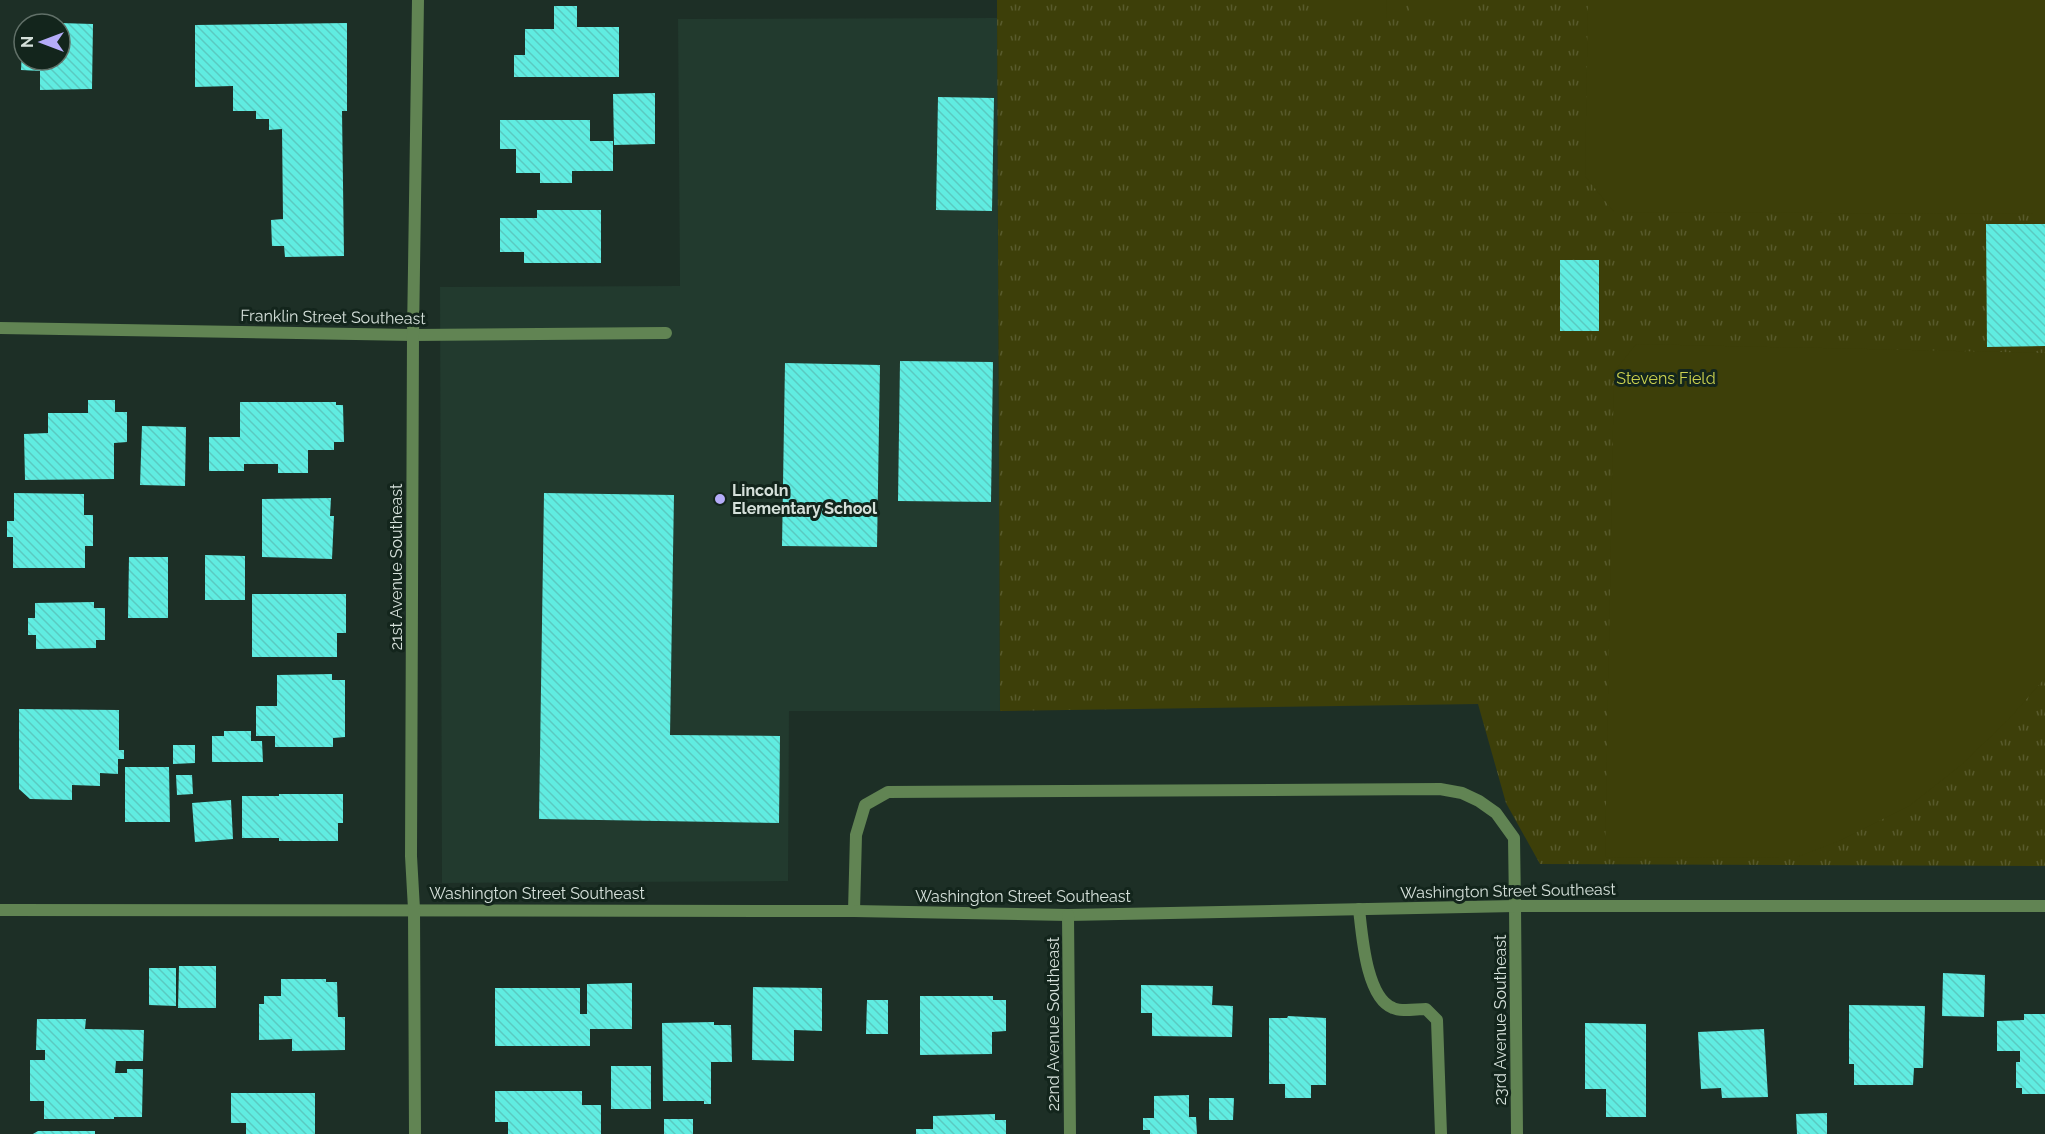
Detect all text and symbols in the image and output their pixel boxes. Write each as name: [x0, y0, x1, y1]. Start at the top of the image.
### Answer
north arrow: [12, 12, 72, 72]
text: N: [18, 36, 37, 48]
street label: Franklin Street Southeast: [240, 306, 426, 328]
park label: Stevens Field: [1616, 369, 1716, 388]
place label: Lincoln Elementary School: [732, 481, 878, 518]
street label: 21st Avenue Southeast: [387, 483, 406, 650]
marker: Lincoln Elementary School: [713, 492, 727, 506]
street label: Washington Street Southeast: [1400, 880, 1617, 902]
street label: Washington Street Southeast: [429, 884, 645, 903]
street label: Washington Street Southeast: [915, 887, 1131, 906]
street label: 23rd Avenue Southeast: [1491, 934, 1510, 1105]
street label: 22nd Avenue Southeast: [1044, 936, 1063, 1111]

